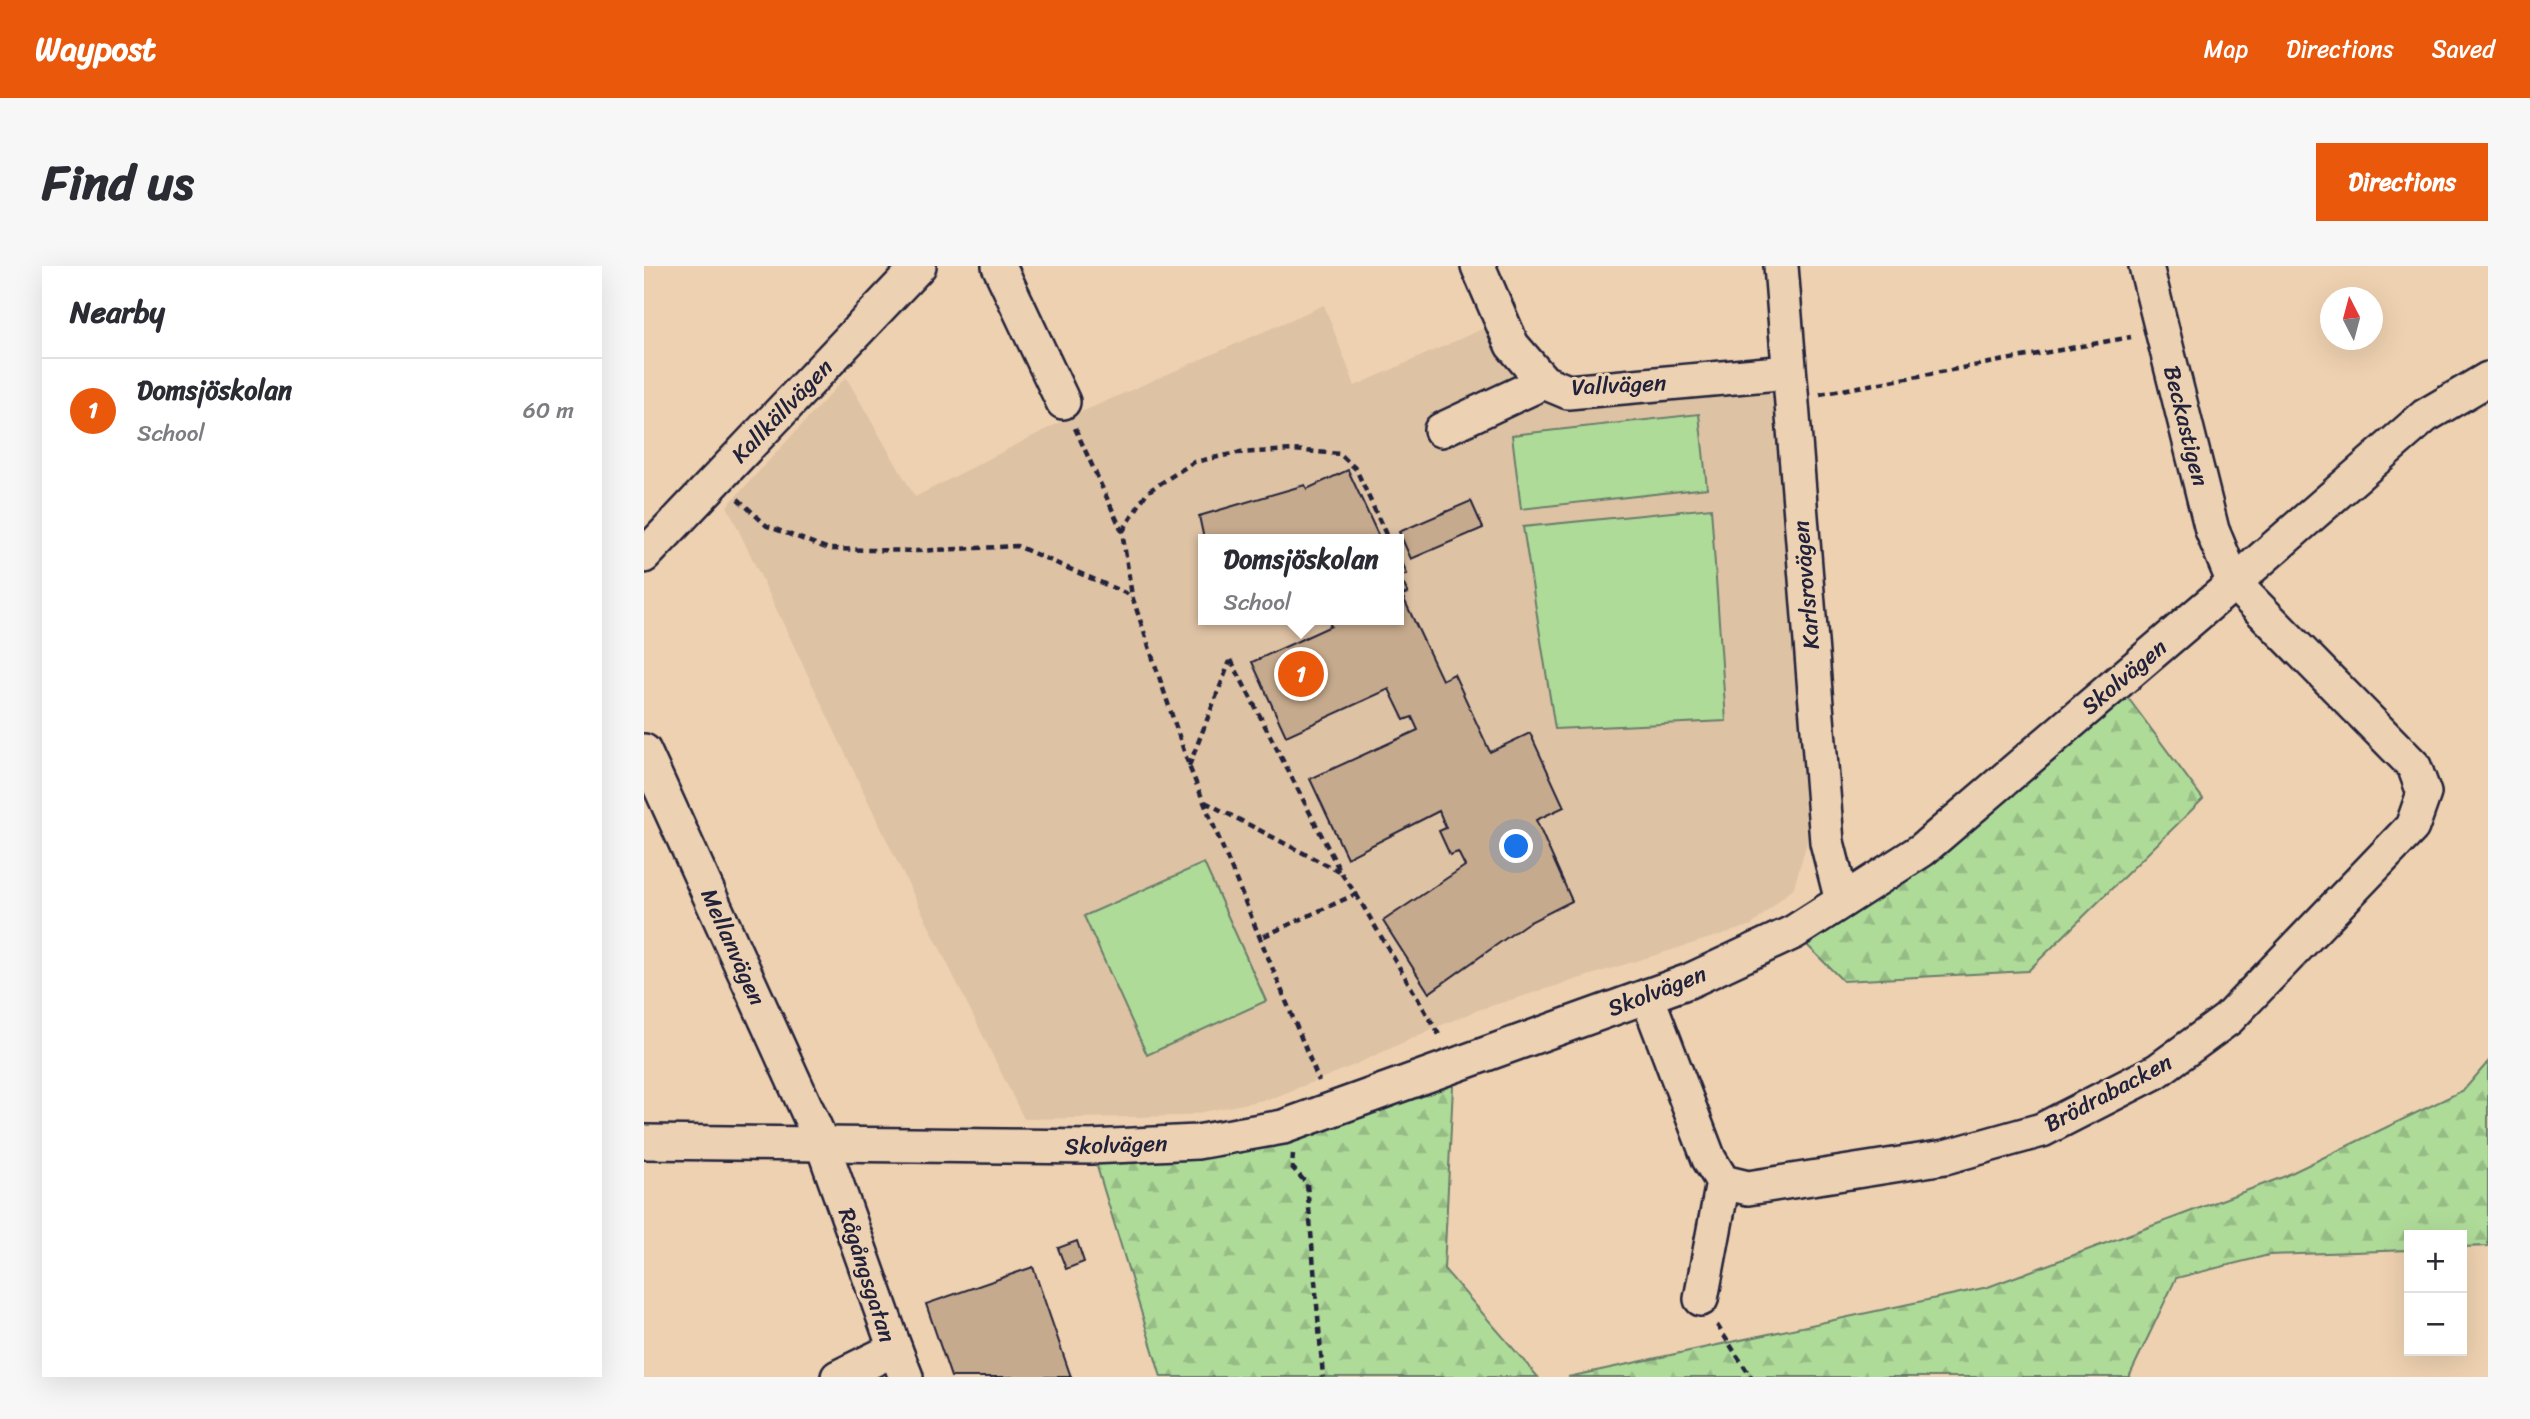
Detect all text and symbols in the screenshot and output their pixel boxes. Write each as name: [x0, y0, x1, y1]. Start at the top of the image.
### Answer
text: Waypost: [35, 20, 156, 78]
text: Map: [2204, 28, 2248, 70]
text: Directions: [2286, 28, 2394, 70]
text: Saved: [2432, 28, 2495, 70]
text: Find us: [42, 139, 194, 226]
button: Directions: [2316, 143, 2488, 221]
text: Nearby: [70, 285, 165, 339]
north arrow: [2320, 287, 2383, 350]
street label: Kallkällvägen: [721, 349, 843, 473]
street label: Beckastigen: [2151, 361, 2221, 491]
street label: Vallvägen: [1571, 362, 1667, 408]
text: Domsjöskolan: [137, 367, 292, 413]
text: 1: [88, 390, 98, 431]
text: 60 m: [523, 390, 574, 431]
text: School: [137, 413, 205, 454]
street label: Karlsrovägen: [1780, 519, 1832, 651]
popup: [1198, 534, 1404, 625]
text: Domsjöskolan: [1224, 536, 1378, 582]
text: School: [1224, 582, 1291, 623]
street label: Skolvägen: [2071, 628, 2177, 726]
pin: 1: [1278, 648, 1324, 700]
your location: [1499, 829, 1533, 863]
street label: Mellanvägen: [689, 881, 777, 1013]
street label: Skolvägen: [1602, 953, 1712, 1029]
street label: Brödrabacken: [2037, 1042, 2179, 1144]
street label: Skolvägen: [1064, 1123, 1168, 1167]
street label: Rågångsgatan: [826, 1202, 908, 1348]
map controls: [2404, 1230, 2467, 1356]
button: +: [2404, 1230, 2467, 1293]
button: −: [2404, 1293, 2467, 1356]

